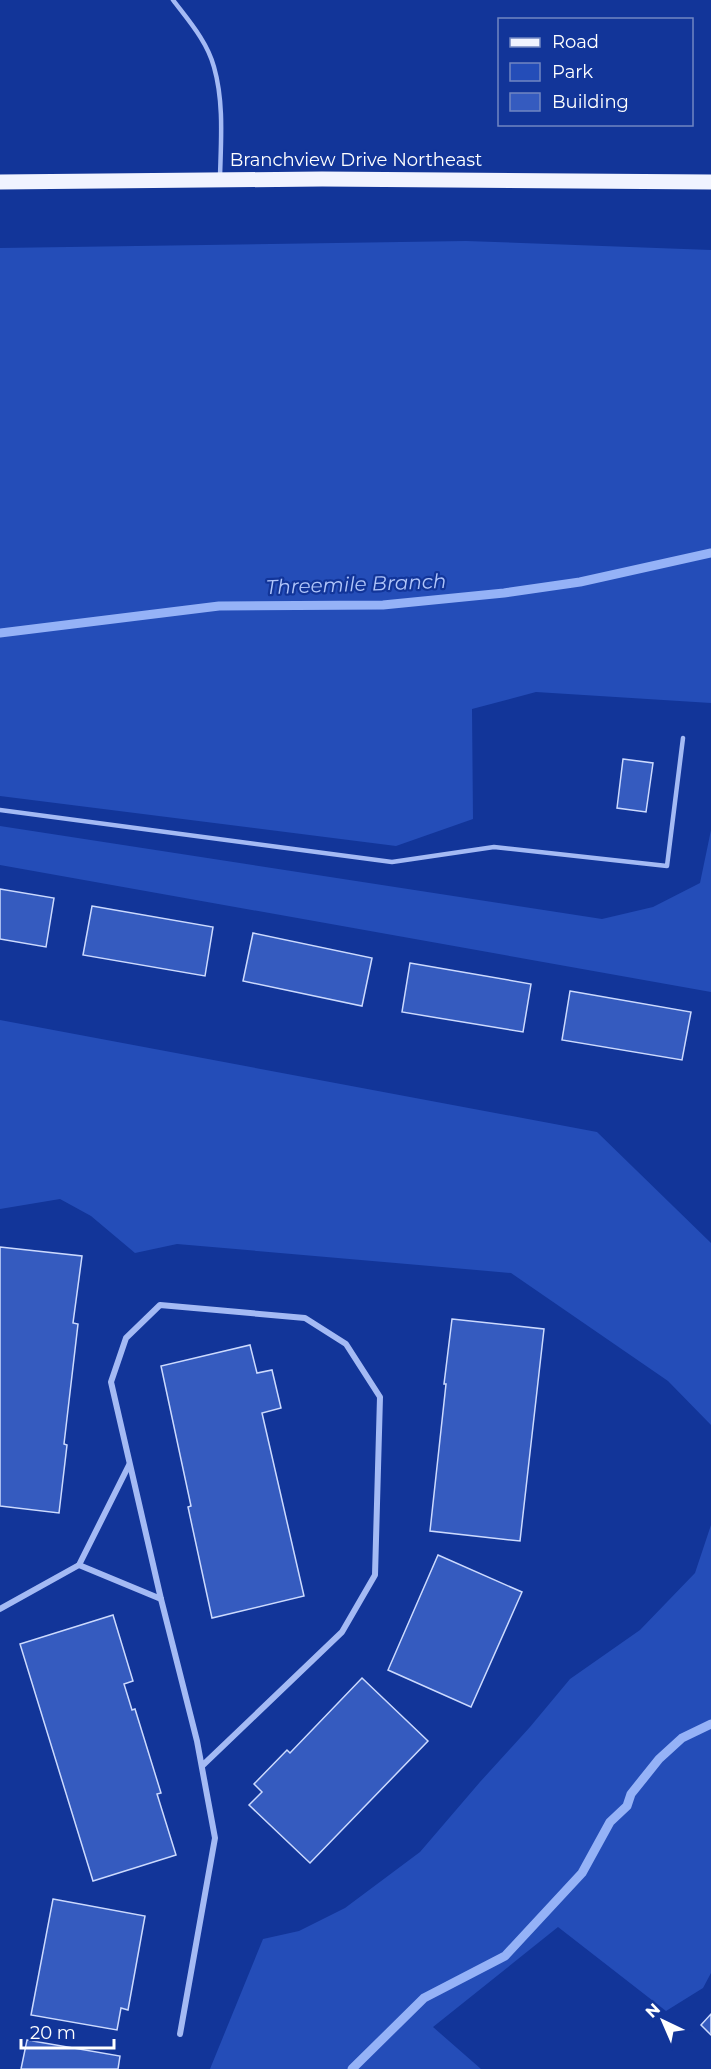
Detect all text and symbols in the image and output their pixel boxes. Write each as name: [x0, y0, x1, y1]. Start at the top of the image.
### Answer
legend: [498, 18, 693, 126]
text: Road: [552, 31, 599, 53]
text: Park: [552, 61, 593, 83]
text: Building: [552, 91, 629, 113]
street label: Branchview Drive Northeast: [230, 149, 482, 171]
water label: Threemile Branch: [265, 569, 447, 599]
north arrow: [633, 1991, 693, 2051]
text: N: [642, 1999, 664, 2022]
scale bar: [21, 2012, 114, 2050]
text: 20 m: [30, 2022, 76, 2044]

